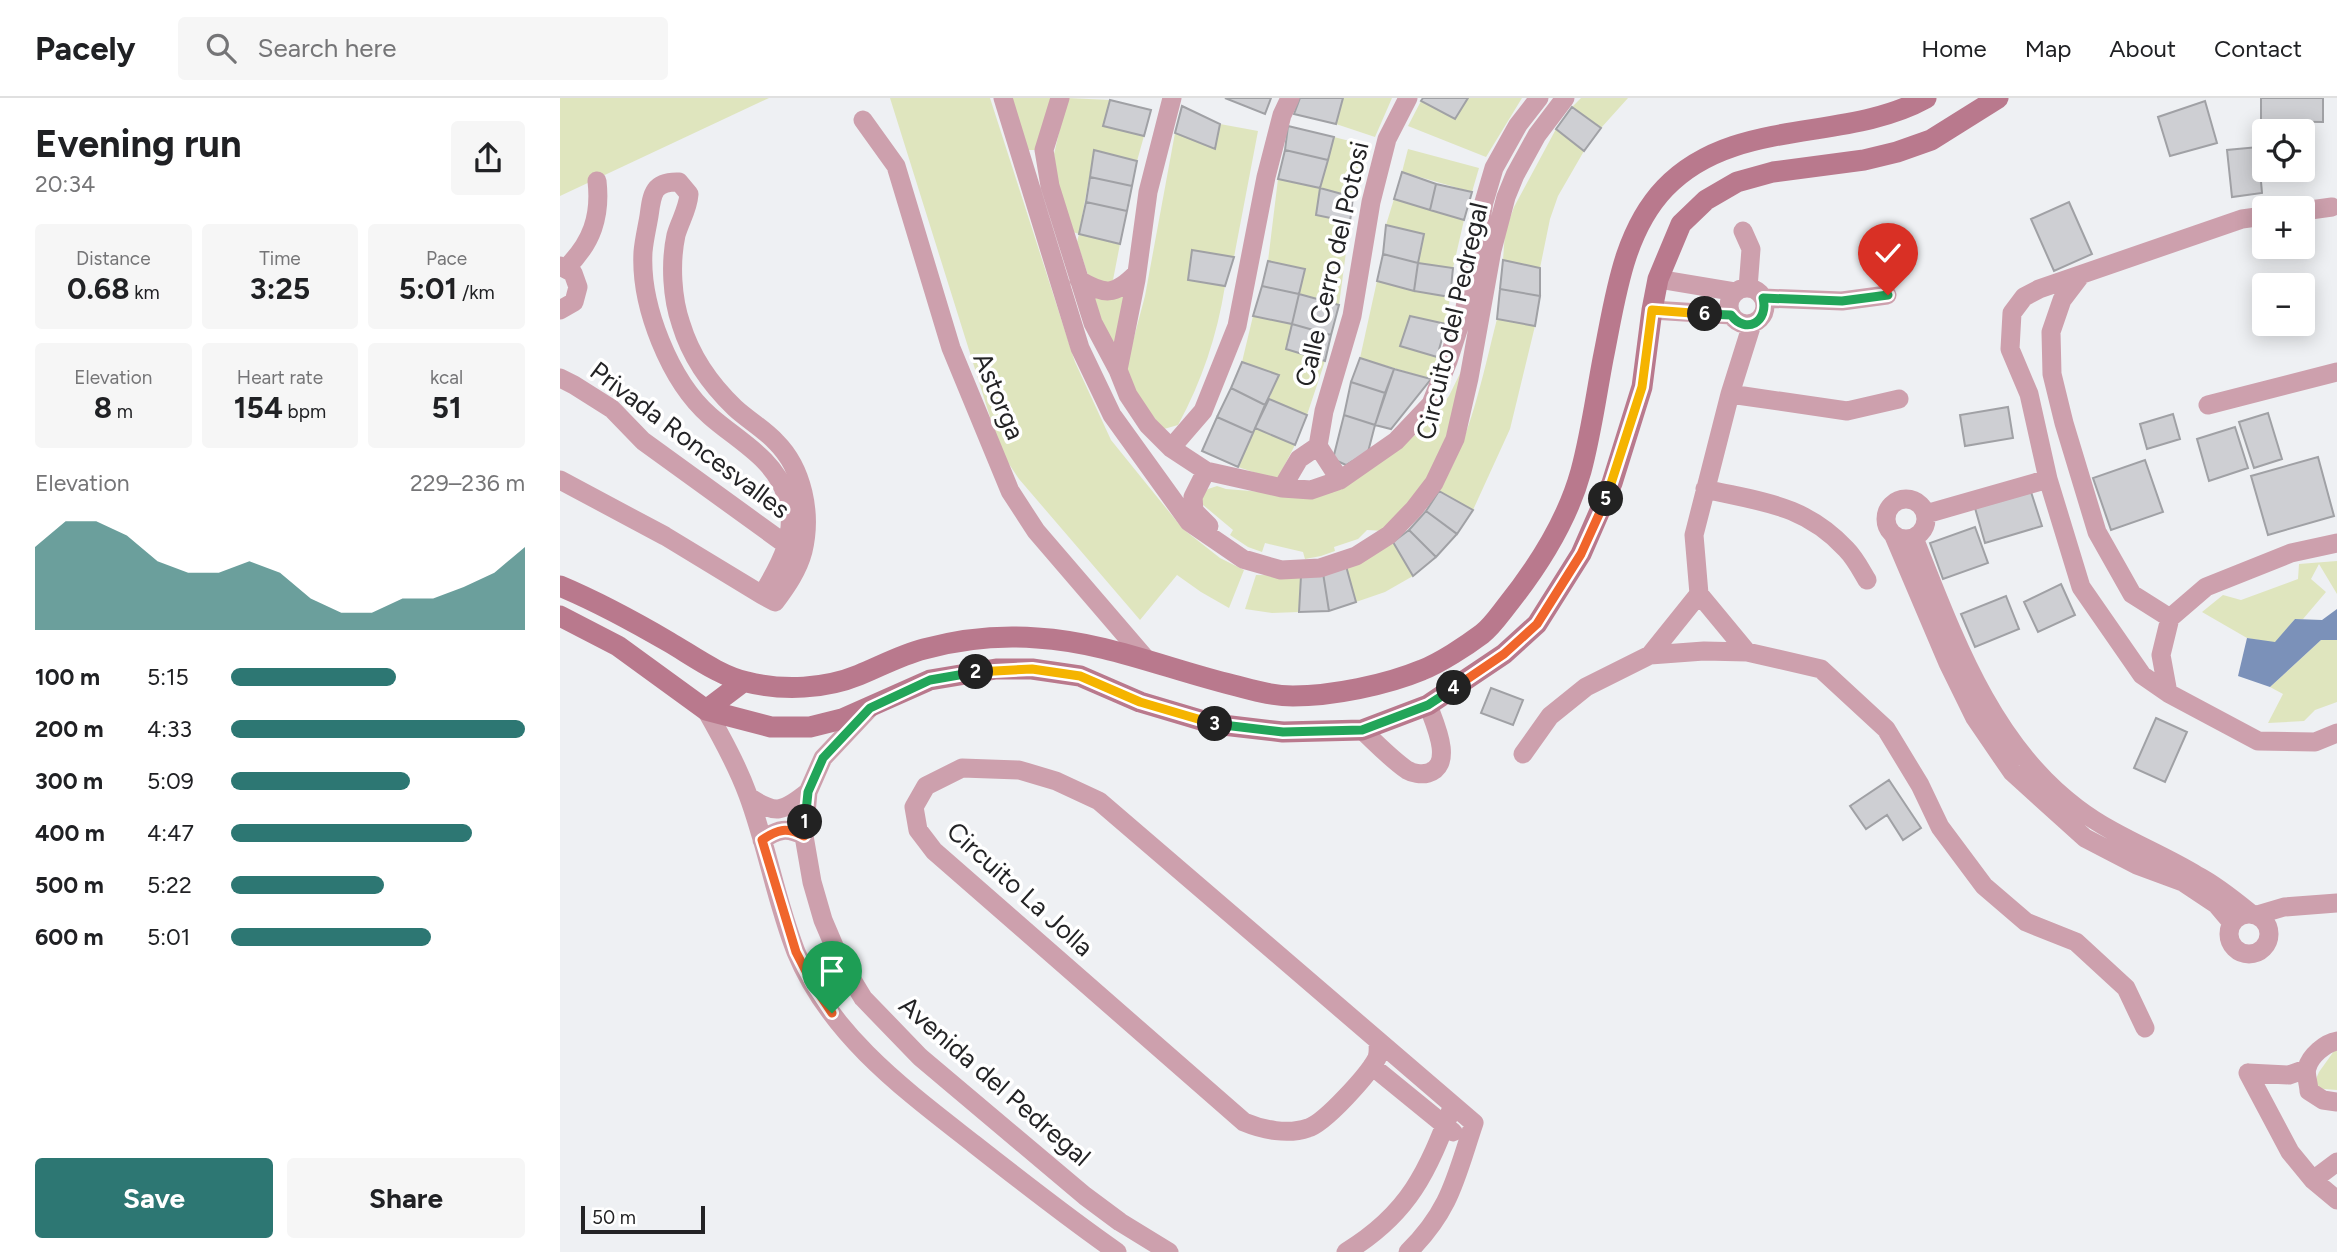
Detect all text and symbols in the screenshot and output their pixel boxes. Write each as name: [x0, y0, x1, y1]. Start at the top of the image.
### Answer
search box: [178, 17, 668, 80]
text: Pacely: [35, 29, 136, 68]
icon: search: [202, 29, 240, 67]
text: Search here: [258, 32, 397, 64]
text: Home: [1921, 34, 1987, 63]
text: Map: [2025, 34, 2071, 63]
text: About: [2109, 34, 2176, 63]
text: Contact: [2214, 34, 2302, 63]
map controls: [2252, 119, 2315, 336]
button: locate: [2252, 119, 2315, 182]
text: Evening run: [35, 121, 242, 167]
button: share: [451, 121, 525, 195]
street label: Calle Cerro del Potosi: [1288, 138, 1376, 390]
text: 20:34: [35, 170, 95, 198]
button: +: [2252, 196, 2315, 259]
street label: Circuito del Pedregal: [1409, 199, 1495, 443]
pin: [1858, 223, 1918, 295]
icon: check: [1869, 234, 1907, 272]
text: Distance: [76, 247, 151, 270]
text: Time: [259, 247, 301, 270]
text: Pace: [426, 247, 467, 270]
text: 0.68: [67, 270, 130, 307]
text: 3:25: [250, 270, 310, 307]
text: 5:01: [399, 270, 457, 307]
button: −: [2252, 273, 2315, 336]
text: km: [130, 281, 160, 304]
text: /km: [457, 281, 495, 304]
pin: 6: [1688, 296, 1722, 332]
text: 6: [1699, 302, 1710, 325]
street label: Astorga: [966, 347, 1032, 445]
street label: Privada Roncesvalles: [584, 355, 796, 525]
text: Elevation: [74, 366, 152, 389]
text: Heart rate: [237, 366, 323, 389]
text: kcal: [430, 366, 463, 389]
text: 8: [94, 389, 112, 426]
text: 154: [234, 389, 283, 426]
text: 51: [432, 389, 462, 426]
text: m: [112, 400, 133, 423]
text: bpm: [283, 400, 326, 423]
text: Elevation: [35, 469, 130, 497]
text: 229–236 m: [410, 469, 525, 497]
pin: 5: [1588, 482, 1624, 516]
text: 5: [1600, 487, 1611, 510]
pin: 2: [958, 654, 994, 690]
text: 2: [970, 660, 981, 683]
text: 100 m: [35, 663, 100, 691]
text: 5:15: [147, 663, 189, 691]
pin: 4: [1436, 670, 1472, 706]
text: 4: [1447, 676, 1460, 699]
pin: 3: [1198, 706, 1232, 742]
text: 3: [1209, 712, 1220, 735]
text: 200 m: [35, 715, 104, 743]
text: 4:33: [147, 715, 192, 743]
text: 300 m: [35, 767, 103, 795]
text: 5:09: [147, 767, 194, 795]
pin: 1: [788, 804, 822, 840]
text: 1: [800, 810, 809, 833]
street label: Circuito La Jolla: [940, 815, 1100, 963]
text: 400 m: [35, 819, 105, 847]
text: 4:47: [147, 819, 194, 847]
text: 500 m: [35, 871, 104, 899]
text: 5:22: [147, 871, 192, 899]
text: 600 m: [35, 923, 104, 951]
text: 5:01: [147, 923, 190, 951]
pin: [802, 941, 862, 1013]
icon: arrive: [813, 952, 851, 990]
street label: Avenida del Pedregal: [893, 989, 1097, 1173]
button: Save: [35, 1158, 273, 1238]
button: Share: [287, 1158, 525, 1238]
scale bar: [581, 1203, 705, 1235]
text: 50 m: [592, 1206, 636, 1229]

